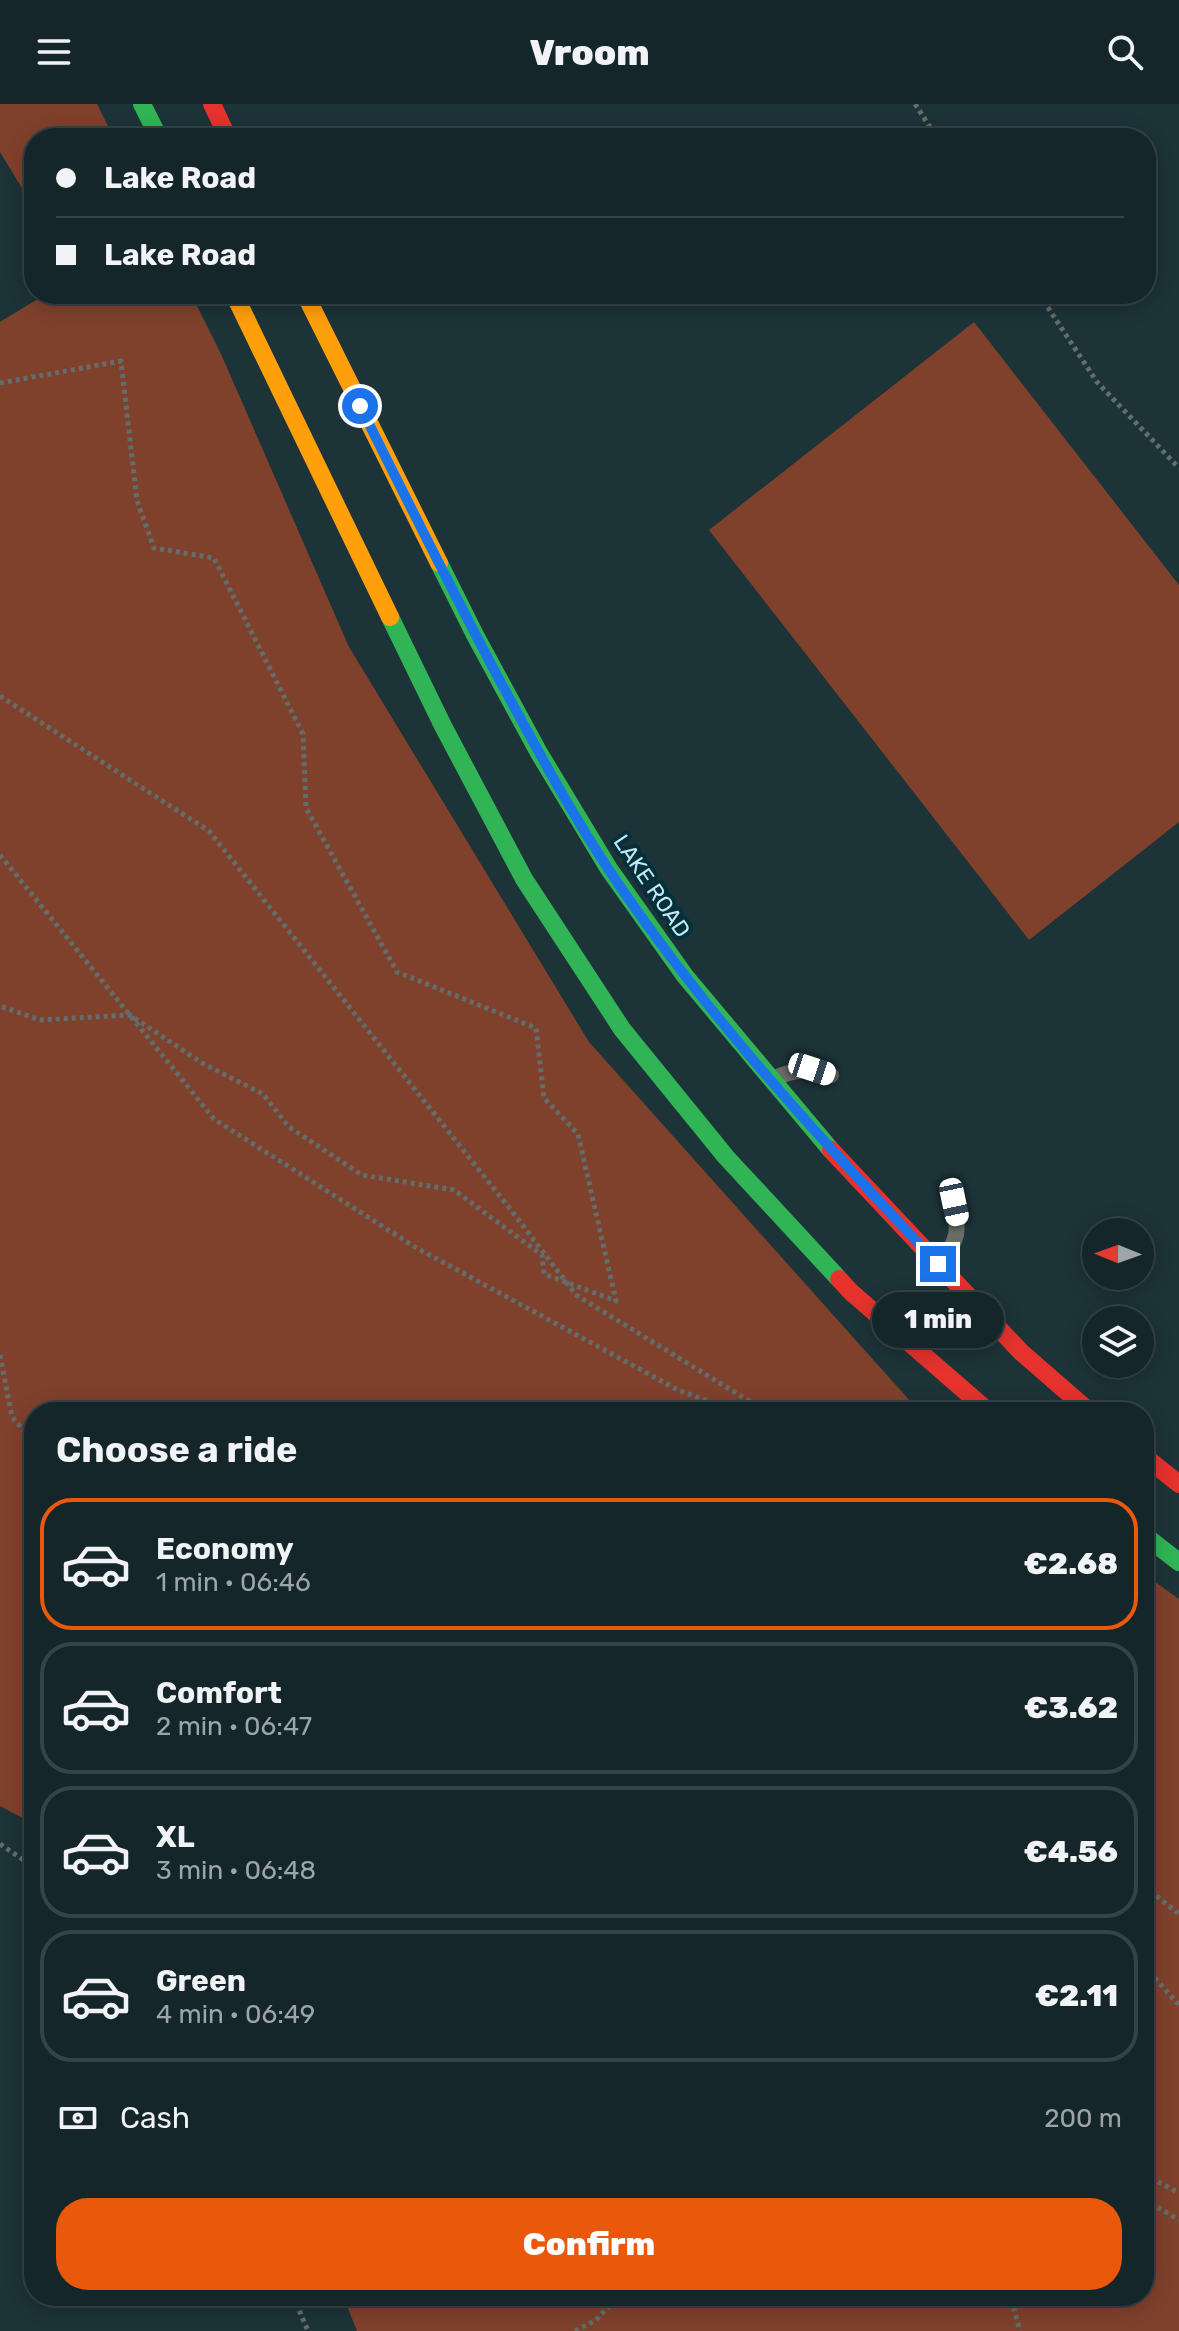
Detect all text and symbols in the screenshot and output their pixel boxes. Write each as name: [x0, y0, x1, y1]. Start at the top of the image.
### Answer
icon: menu: [32, 30, 76, 74]
icon: search: [1103, 30, 1147, 74]
text: Vroom: [529, 31, 650, 74]
text: Lake Road: [104, 160, 256, 196]
text: Lake Road: [104, 237, 256, 273]
route start: [342, 388, 378, 424]
street label: LAKE ROAD: [608, 830, 696, 942]
car: [785, 1050, 839, 1088]
car: [937, 1176, 971, 1228]
north arrow: [1082, 1218, 1154, 1290]
map controls: [1082, 1218, 1154, 1378]
route end: [920, 1246, 956, 1282]
callout: 1 min: [872, 1292, 1004, 1348]
text: 1 min: [904, 1304, 972, 1335]
button: layers: [1082, 1306, 1154, 1378]
text: Choose a ride: [56, 1428, 297, 1471]
icon: car: [60, 1528, 132, 1600]
text: Economy: [156, 1531, 294, 1567]
text: €2.68: [1024, 1546, 1118, 1582]
text: 1 min · 06:46: [156, 1567, 311, 1598]
icon: car: [60, 1672, 132, 1744]
text: Comfort: [156, 1675, 282, 1711]
text: €3.62: [1024, 1690, 1118, 1726]
text: 2 min · 06:47: [156, 1711, 312, 1742]
icon: car: [60, 1816, 132, 1888]
text: XL: [156, 1819, 195, 1855]
text: €4.56: [1024, 1834, 1118, 1870]
text: 3 min · 06:48: [156, 1855, 316, 1886]
icon: car: [60, 1960, 132, 2032]
text: Green: [156, 1963, 246, 1999]
text: €2.11: [1035, 1978, 1118, 2014]
text: 4 min · 06:49: [156, 1999, 315, 2030]
icon: cash: [56, 2096, 100, 2140]
text: Cash: [120, 2100, 190, 2136]
text: 200 m: [1044, 2103, 1122, 2134]
button: Confirm: [56, 2198, 1122, 2290]

